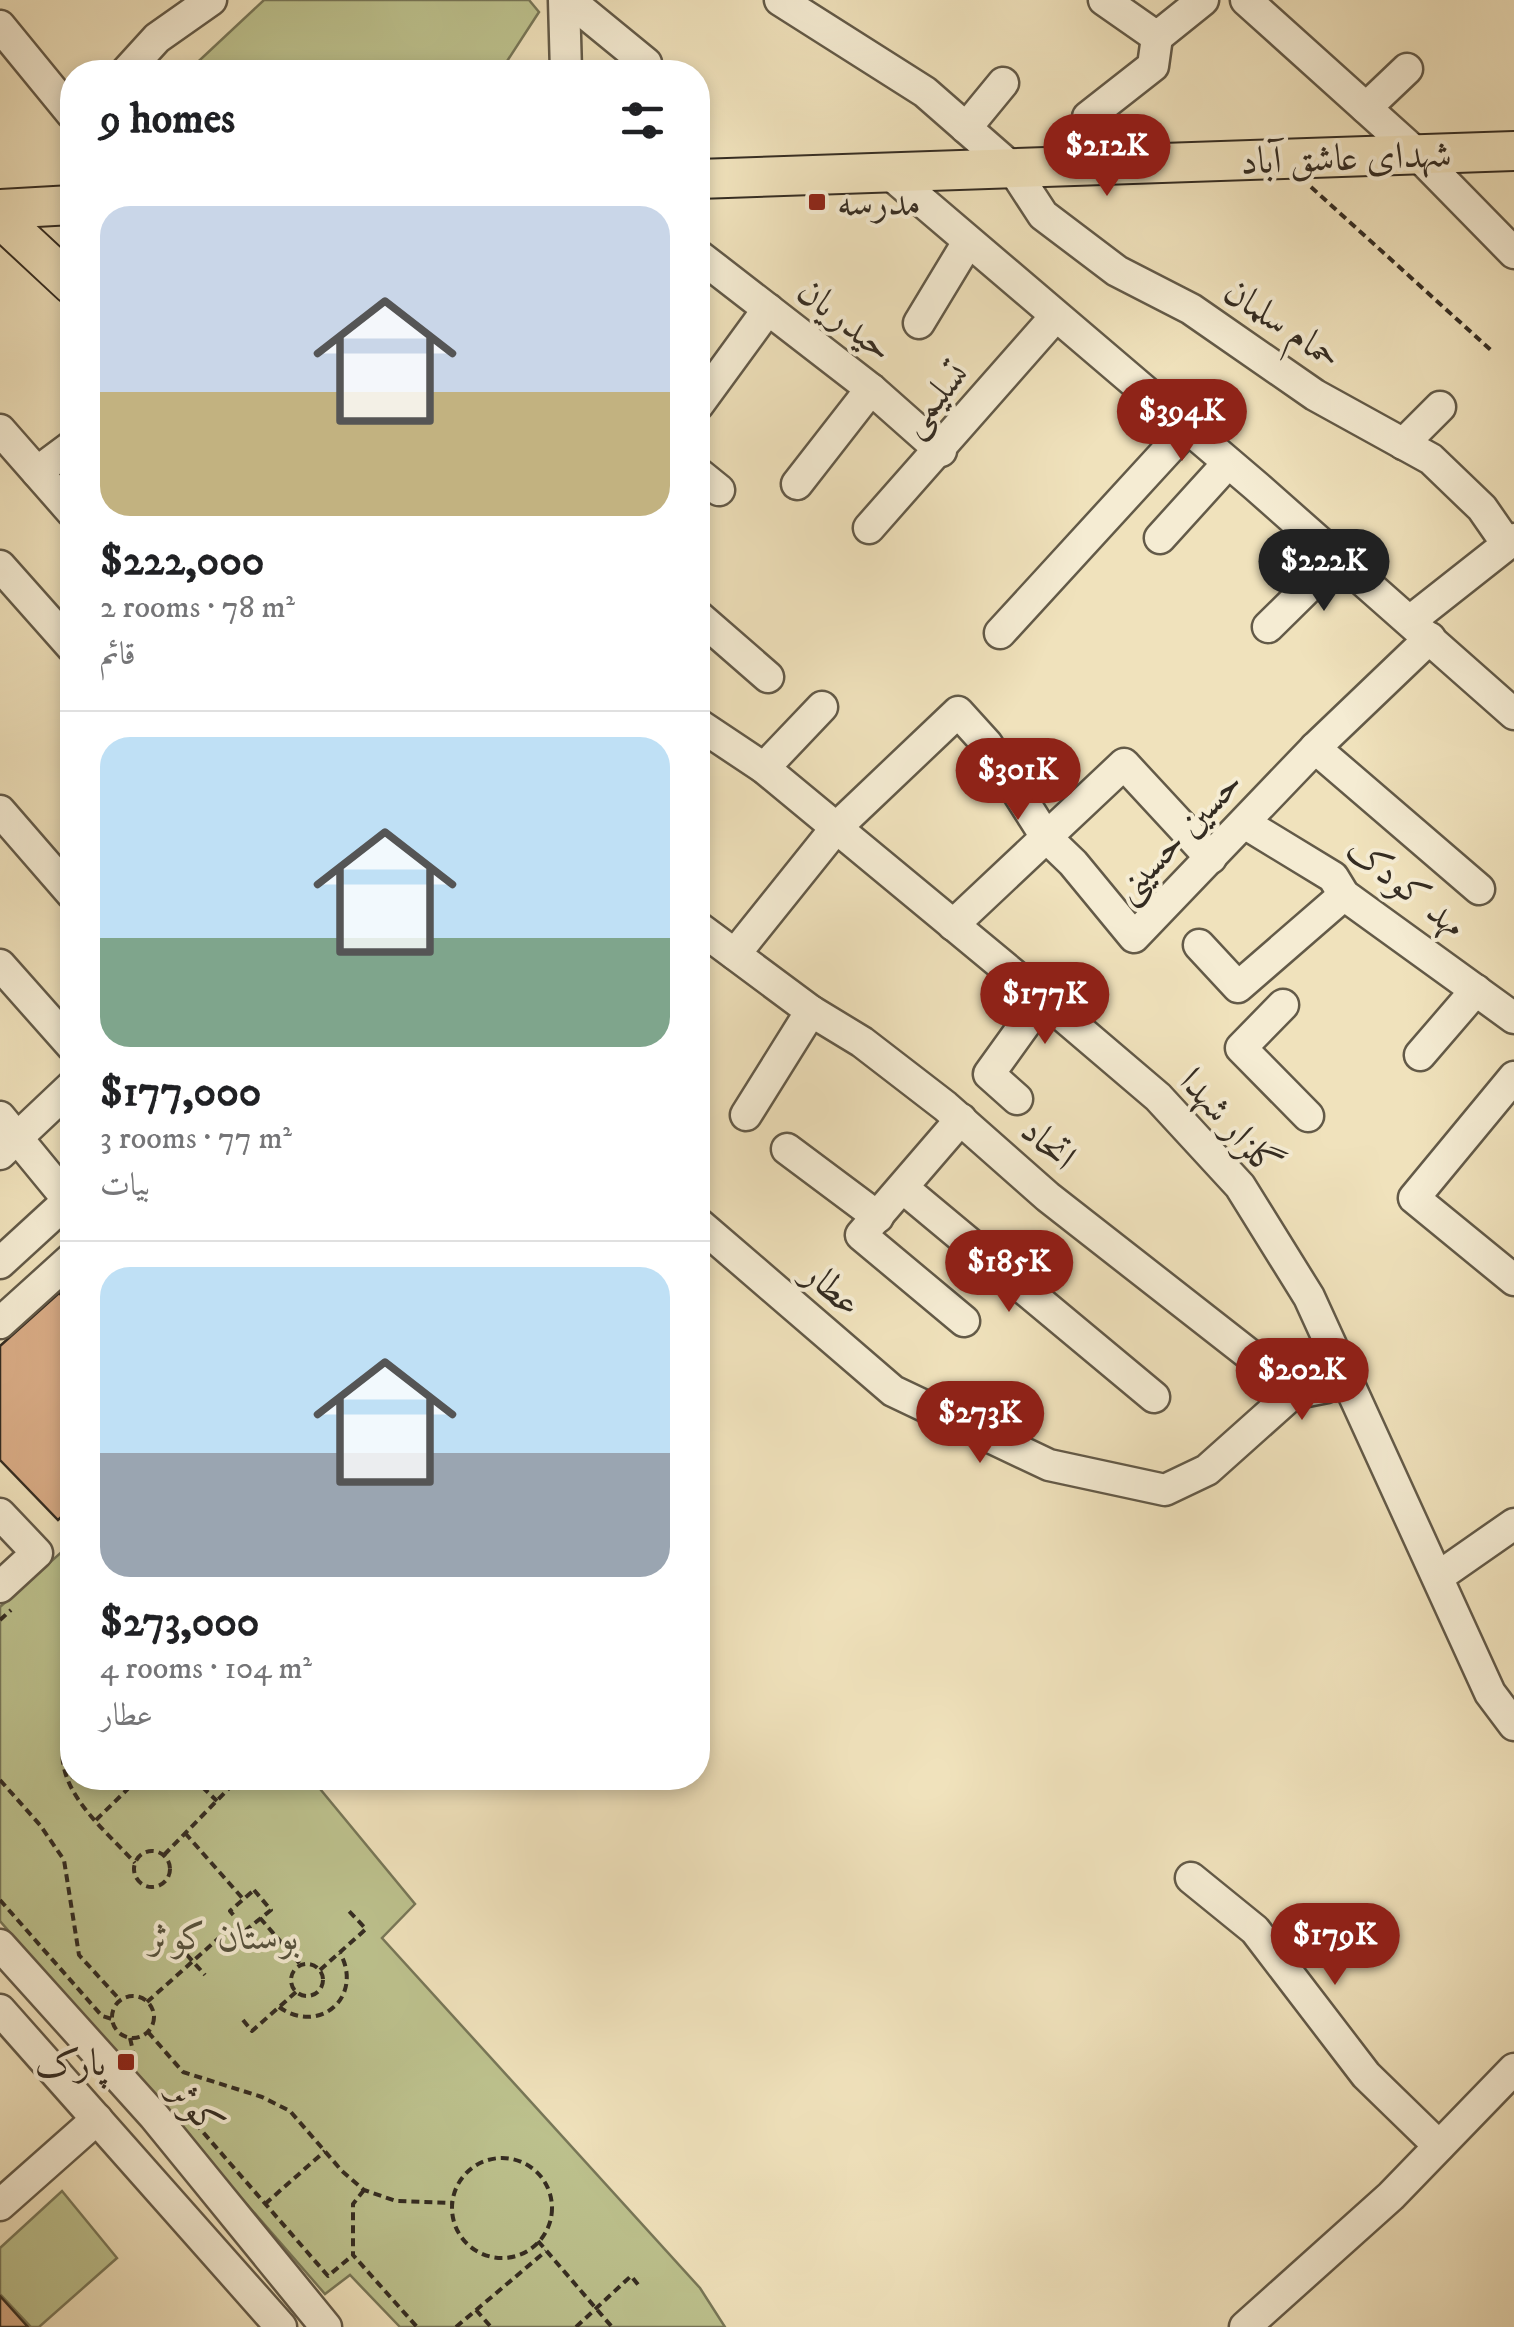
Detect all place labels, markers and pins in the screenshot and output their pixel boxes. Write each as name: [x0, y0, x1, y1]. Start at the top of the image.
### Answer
pin: $212K: [1037, 114, 1177, 199]
place label: مدرسه: [837, 180, 921, 228]
marker: مدرسه: [806, 191, 828, 213]
pin: $394K: [1112, 379, 1252, 464]
pin: $222K: [1254, 529, 1394, 614]
pin: $301K: [948, 738, 1088, 823]
pin: $177K: [975, 962, 1115, 1047]
pin: $185K: [939, 1230, 1079, 1315]
pin: $202K: [1232, 1338, 1372, 1423]
pin: $273K: [910, 1381, 1050, 1466]
pin: $179K: [1265, 1903, 1405, 1988]
place label: پارک: [35, 2040, 108, 2089]
marker: پارک: [115, 2051, 137, 2073]

